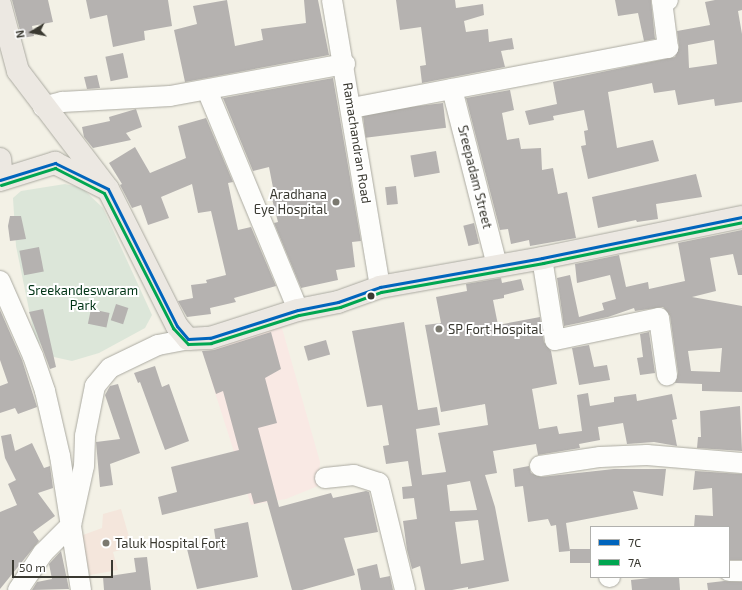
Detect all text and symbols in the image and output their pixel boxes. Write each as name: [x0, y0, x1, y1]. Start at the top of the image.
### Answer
north arrow: [12, 12, 52, 52]
text: N: [13, 29, 27, 39]
street label: Ramachandran Road: [340, 81, 374, 205]
street label: Sreepadam Street: [455, 124, 495, 230]
place label: Aradhana Eye Hospital: [254, 187, 327, 218]
marker: Aradhana Eye Hospital: [330, 196, 342, 208]
park label: Sreekandeswaram Park: [28, 283, 138, 314]
unlabelled marker: [366, 291, 376, 301]
place label: SP Fort Hospital: [448, 321, 542, 337]
marker: SP Fort Hospital: [433, 323, 445, 335]
legend: [590, 526, 730, 578]
place label: Taluk Hospital Fort: [115, 535, 226, 551]
text: 7C: [628, 535, 641, 549]
marker: Taluk Hospital Fort: [100, 537, 112, 549]
scale bar: [14, 552, 115, 578]
text: 7A: [628, 555, 641, 569]
text: 50 m: [19, 560, 46, 574]

